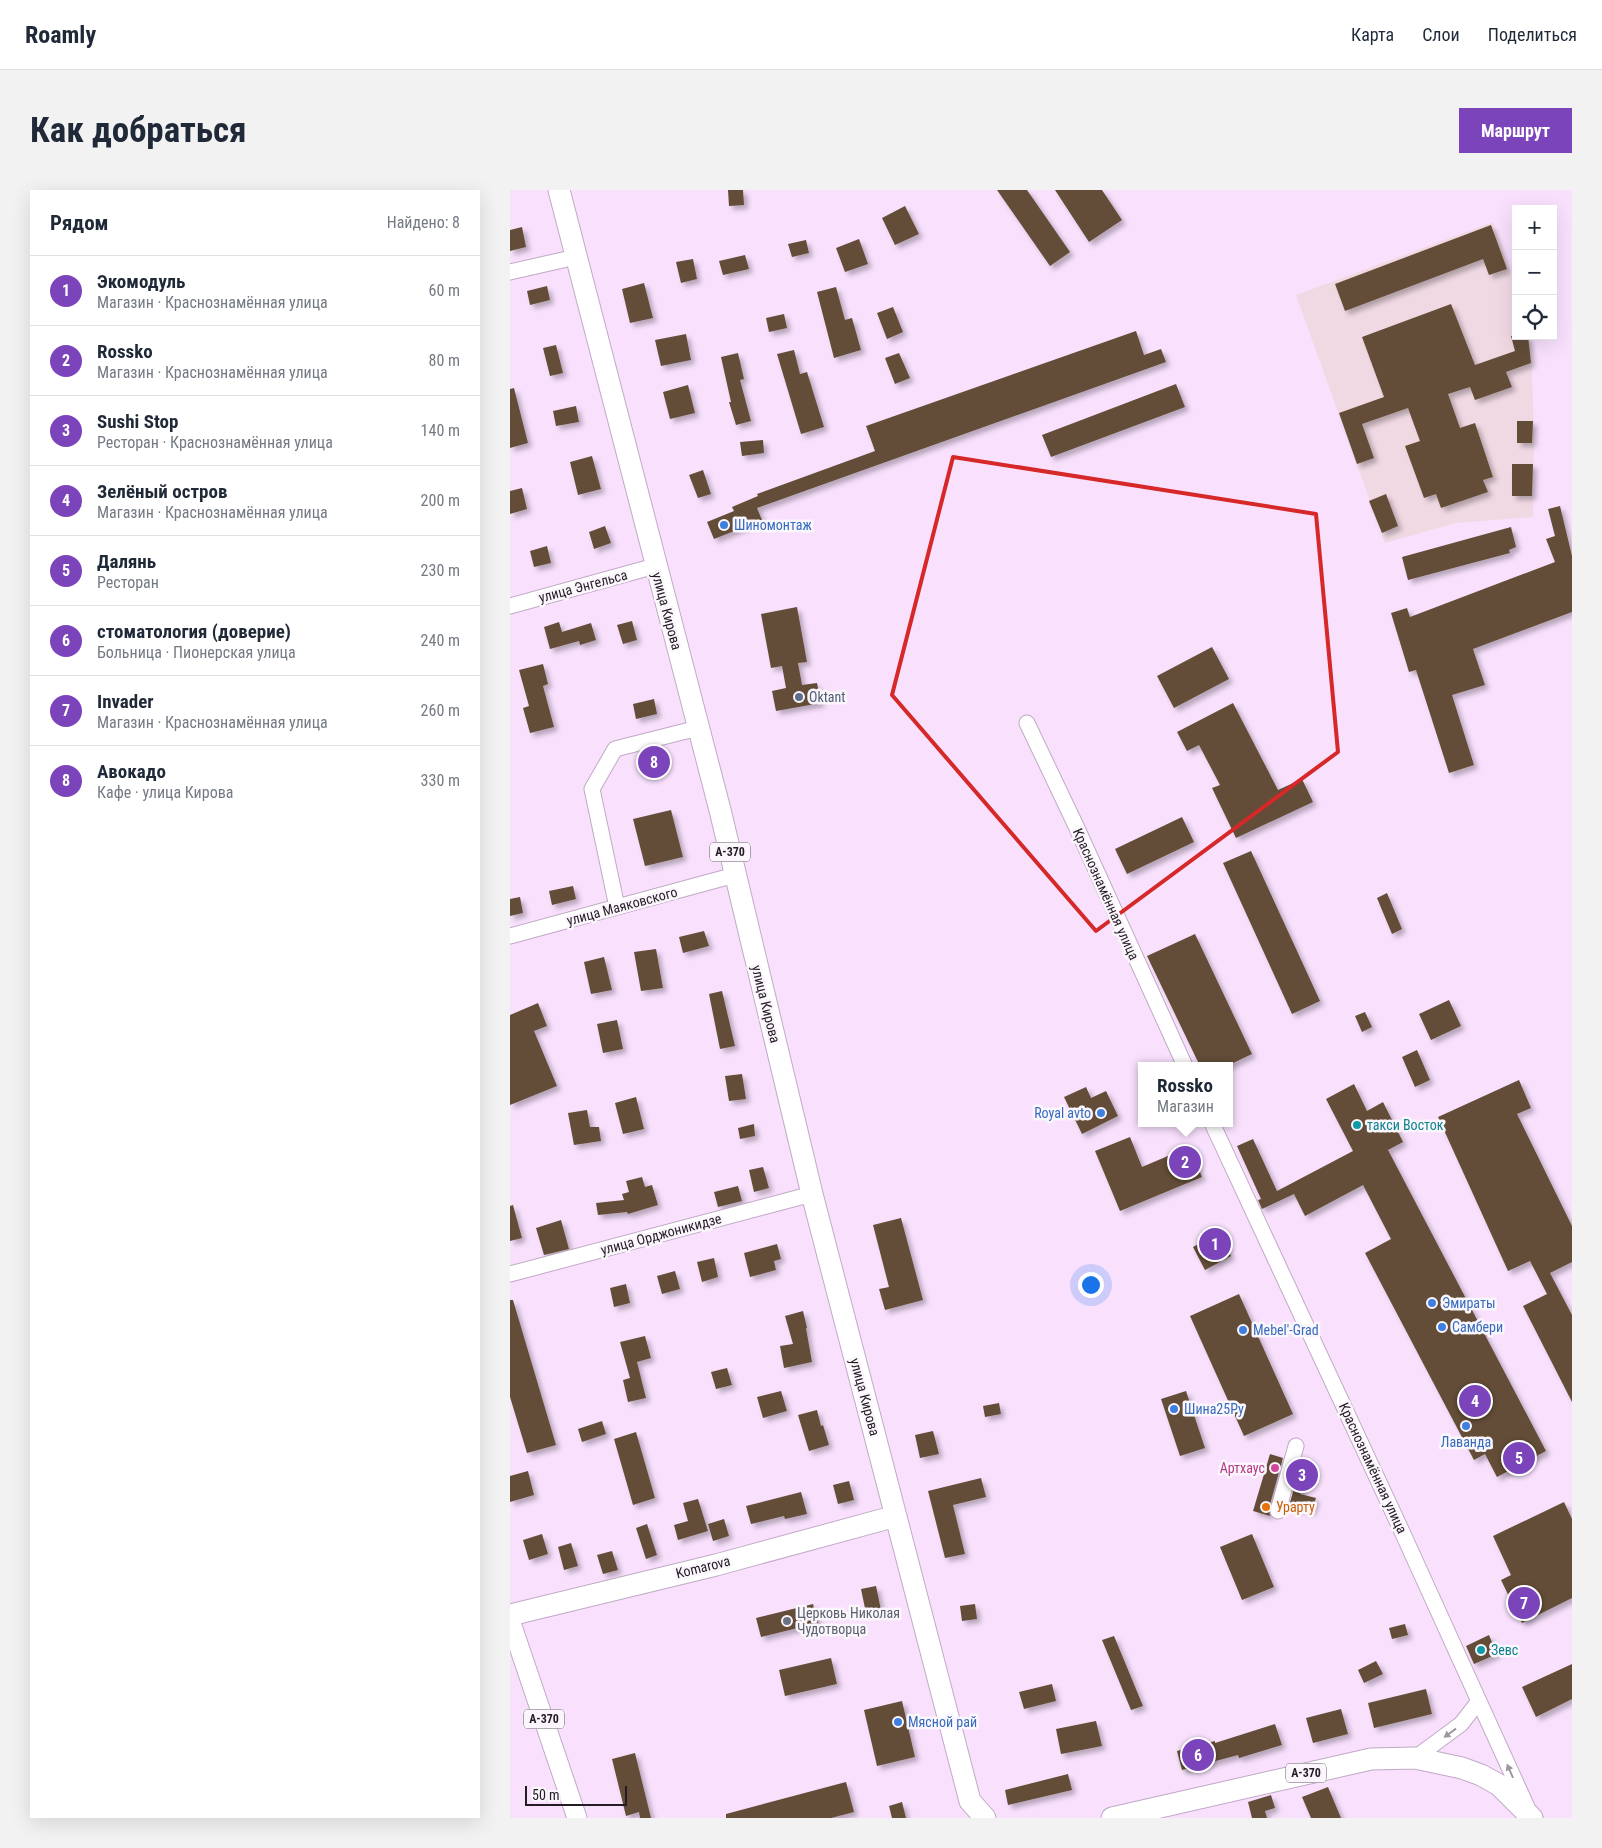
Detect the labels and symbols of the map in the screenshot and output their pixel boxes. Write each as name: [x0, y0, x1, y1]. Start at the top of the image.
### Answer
place label: Шиномонтаж: [734, 517, 812, 533]
marker: Шиномонтаж: [718, 519, 730, 531]
street label: улица Энгельса: [537, 566, 629, 606]
street label: улица Кирова: [649, 570, 685, 652]
place label: Oktant: [809, 689, 846, 705]
marker: Oktant: [793, 691, 805, 703]
pin: 8: [638, 743, 670, 781]
street label: Краснознамённая улица: [1070, 826, 1142, 962]
road number: А-370: [710, 842, 750, 862]
street label: улица Маяковского: [565, 884, 679, 928]
street label: улица Кирова: [749, 963, 783, 1045]
place label: Royal avto: [1034, 1105, 1091, 1121]
marker: Royal avto: [1095, 1107, 1107, 1119]
place label: такси Восток: [1367, 1117, 1444, 1133]
marker: такси Восток: [1351, 1119, 1363, 1131]
pin: 2: [1169, 1143, 1201, 1181]
street label: улица Орджоникидзе: [599, 1210, 724, 1258]
pin: 1: [1199, 1225, 1231, 1263]
your location: [1078, 1272, 1104, 1298]
place label: Эмираты: [1442, 1295, 1495, 1311]
marker: Эмираты: [1426, 1297, 1438, 1309]
place label: Самбери: [1452, 1319, 1503, 1335]
marker: Самбери: [1436, 1321, 1448, 1333]
place label: Mebel'-Grad: [1253, 1322, 1319, 1338]
marker: Mebel'-Grad: [1237, 1324, 1249, 1336]
street label: улица Кирова: [847, 1356, 883, 1438]
pin: 4: [1459, 1382, 1491, 1420]
street label: Краснознамённая улица: [1336, 1400, 1410, 1536]
place label: Шина25Ру: [1184, 1401, 1244, 1417]
marker: Шина25Ру: [1168, 1403, 1180, 1415]
marker: Лаванда: [1460, 1420, 1472, 1432]
place label: Лаванда: [1441, 1434, 1491, 1450]
pin: 5: [1503, 1439, 1535, 1477]
pin: 3: [1286, 1456, 1318, 1494]
place label: Артхаус: [1220, 1460, 1265, 1476]
marker: Артхаус: [1269, 1462, 1281, 1474]
place label: Урарту: [1276, 1499, 1315, 1515]
marker: Урарту: [1260, 1501, 1272, 1513]
street label: Komarova: [674, 1553, 732, 1581]
pin: 7: [1508, 1584, 1540, 1622]
place label: Церковь Николая Чудотворца: [797, 1605, 900, 1637]
marker: Церковь Николая Чудотворца: [781, 1615, 793, 1627]
place label: Зевс: [1491, 1642, 1518, 1658]
marker: Зевс: [1475, 1644, 1487, 1656]
road number: А-370: [524, 1710, 564, 1728]
place label: Мясной рай: [908, 1714, 977, 1730]
marker: Мясной рай: [892, 1716, 904, 1728]
one-way arrow: [1443, 1728, 1457, 1738]
pin: 6: [1182, 1736, 1214, 1774]
road number: А-370: [1286, 1764, 1326, 1782]
one-way arrow: [1506, 1764, 1514, 1778]
scale bar: [525, 1783, 628, 1806]

